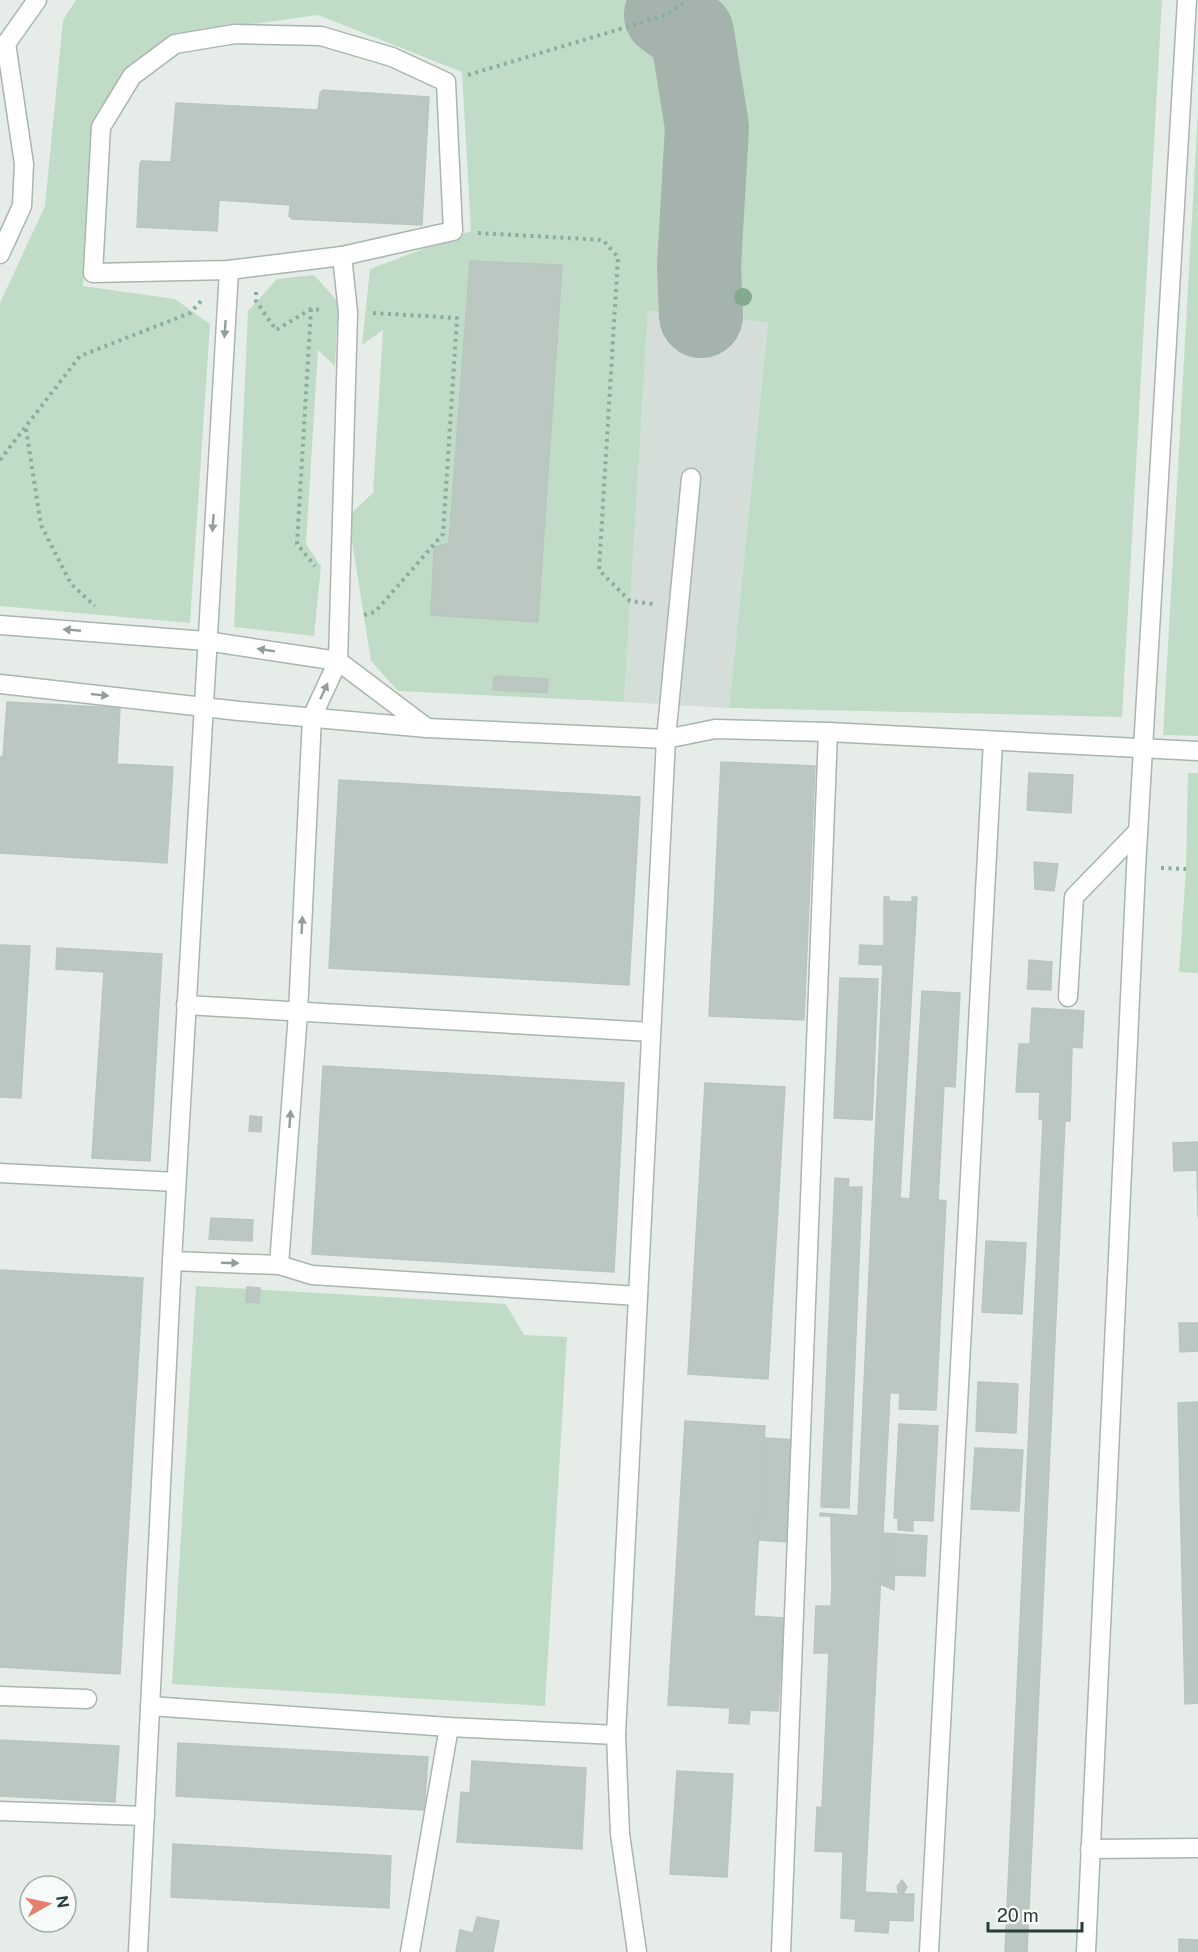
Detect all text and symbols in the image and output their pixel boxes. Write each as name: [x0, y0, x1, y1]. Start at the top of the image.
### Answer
one-way arrow: [220, 319, 230, 338]
one-way arrow: [208, 514, 218, 533]
one-way arrow: [62, 625, 81, 635]
one-way arrow: [256, 645, 275, 654]
one-way arrow: [320, 682, 329, 699]
one-way arrow: [90, 690, 109, 699]
one-way arrow: [297, 915, 306, 934]
one-way arrow: [285, 1110, 295, 1129]
one-way arrow: [221, 1258, 240, 1268]
north arrow: [18, 1874, 78, 1934]
text: N: [52, 1894, 73, 1909]
scale bar: [988, 1895, 1082, 1933]
text: 20 m: [997, 1905, 1039, 1926]

